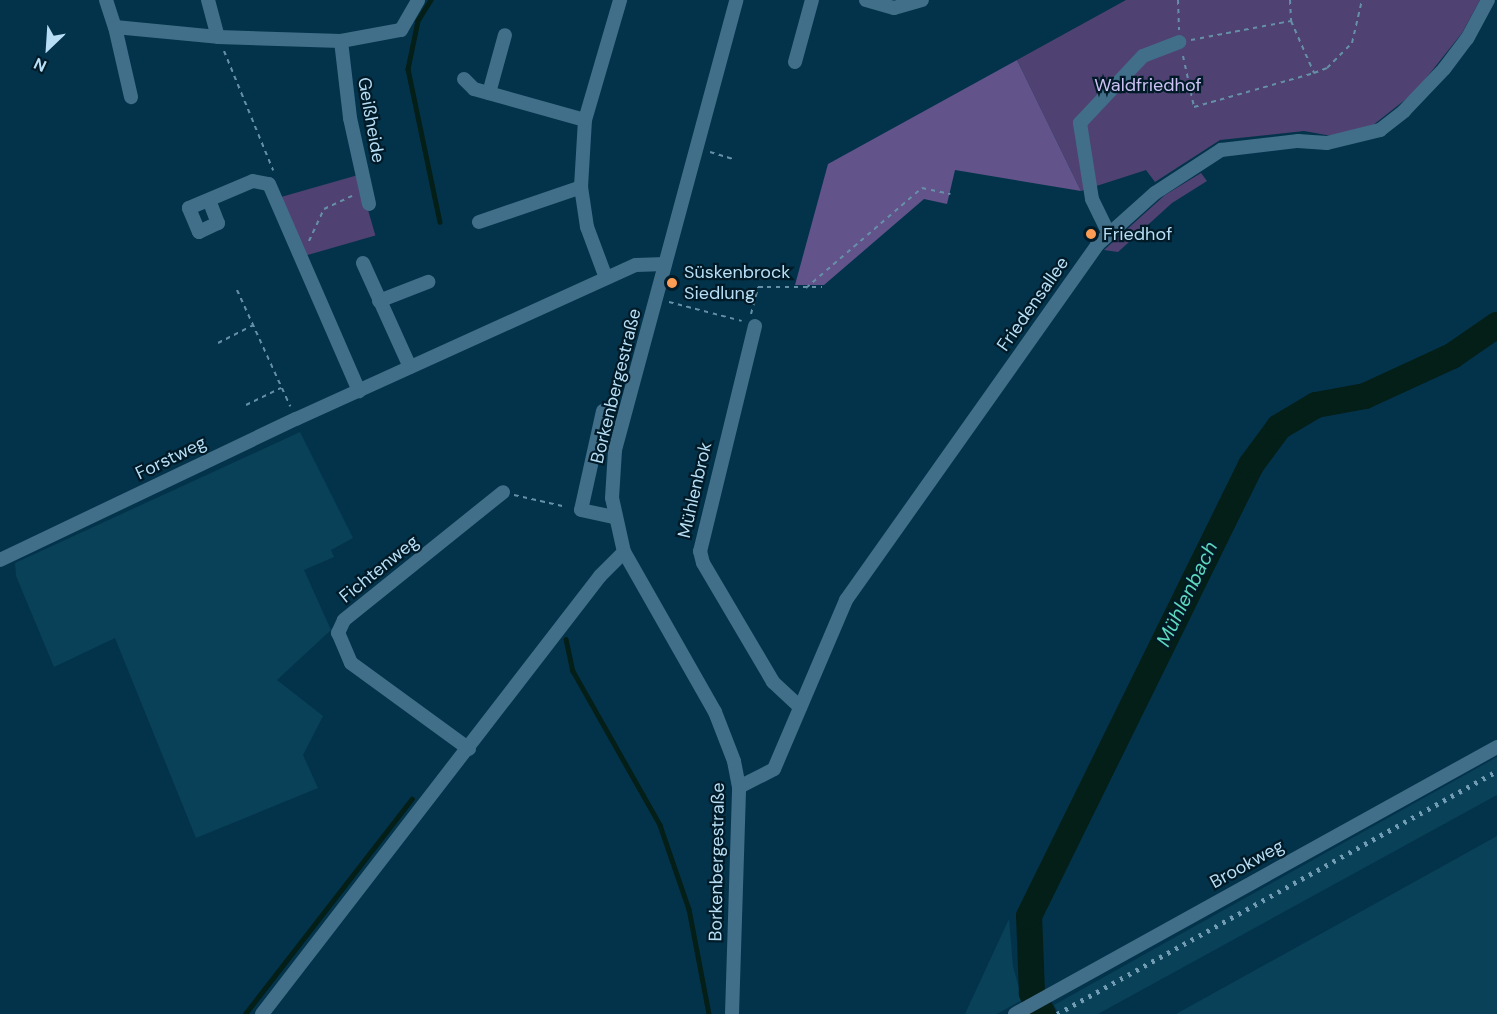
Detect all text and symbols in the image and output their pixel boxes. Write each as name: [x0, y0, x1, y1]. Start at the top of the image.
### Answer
north arrow: [18, 18, 78, 78]
text: N: [30, 53, 50, 77]
park label: Waldfriedhof: [1094, 74, 1202, 96]
street label: Geißheide: [353, 76, 389, 164]
place label: Friedhof: [1103, 223, 1172, 245]
marker: Friedhof: [1084, 227, 1098, 241]
street label: Friedensallee: [993, 253, 1073, 355]
place label: Süskenbrock Siedlung: [684, 262, 790, 304]
marker: Süskenbrock Siedlung: [665, 276, 679, 290]
street label: Borkenbergestraße: [586, 306, 646, 466]
street label: Forstweg: [132, 432, 210, 484]
street label: Mühlenbrok: [673, 440, 717, 540]
street label: Fichtenweg: [335, 531, 423, 607]
water label: Mühlenbach: [1151, 538, 1223, 650]
street label: Borkenbergestraße: [705, 782, 729, 942]
street label: Brookweg: [1206, 835, 1288, 893]

